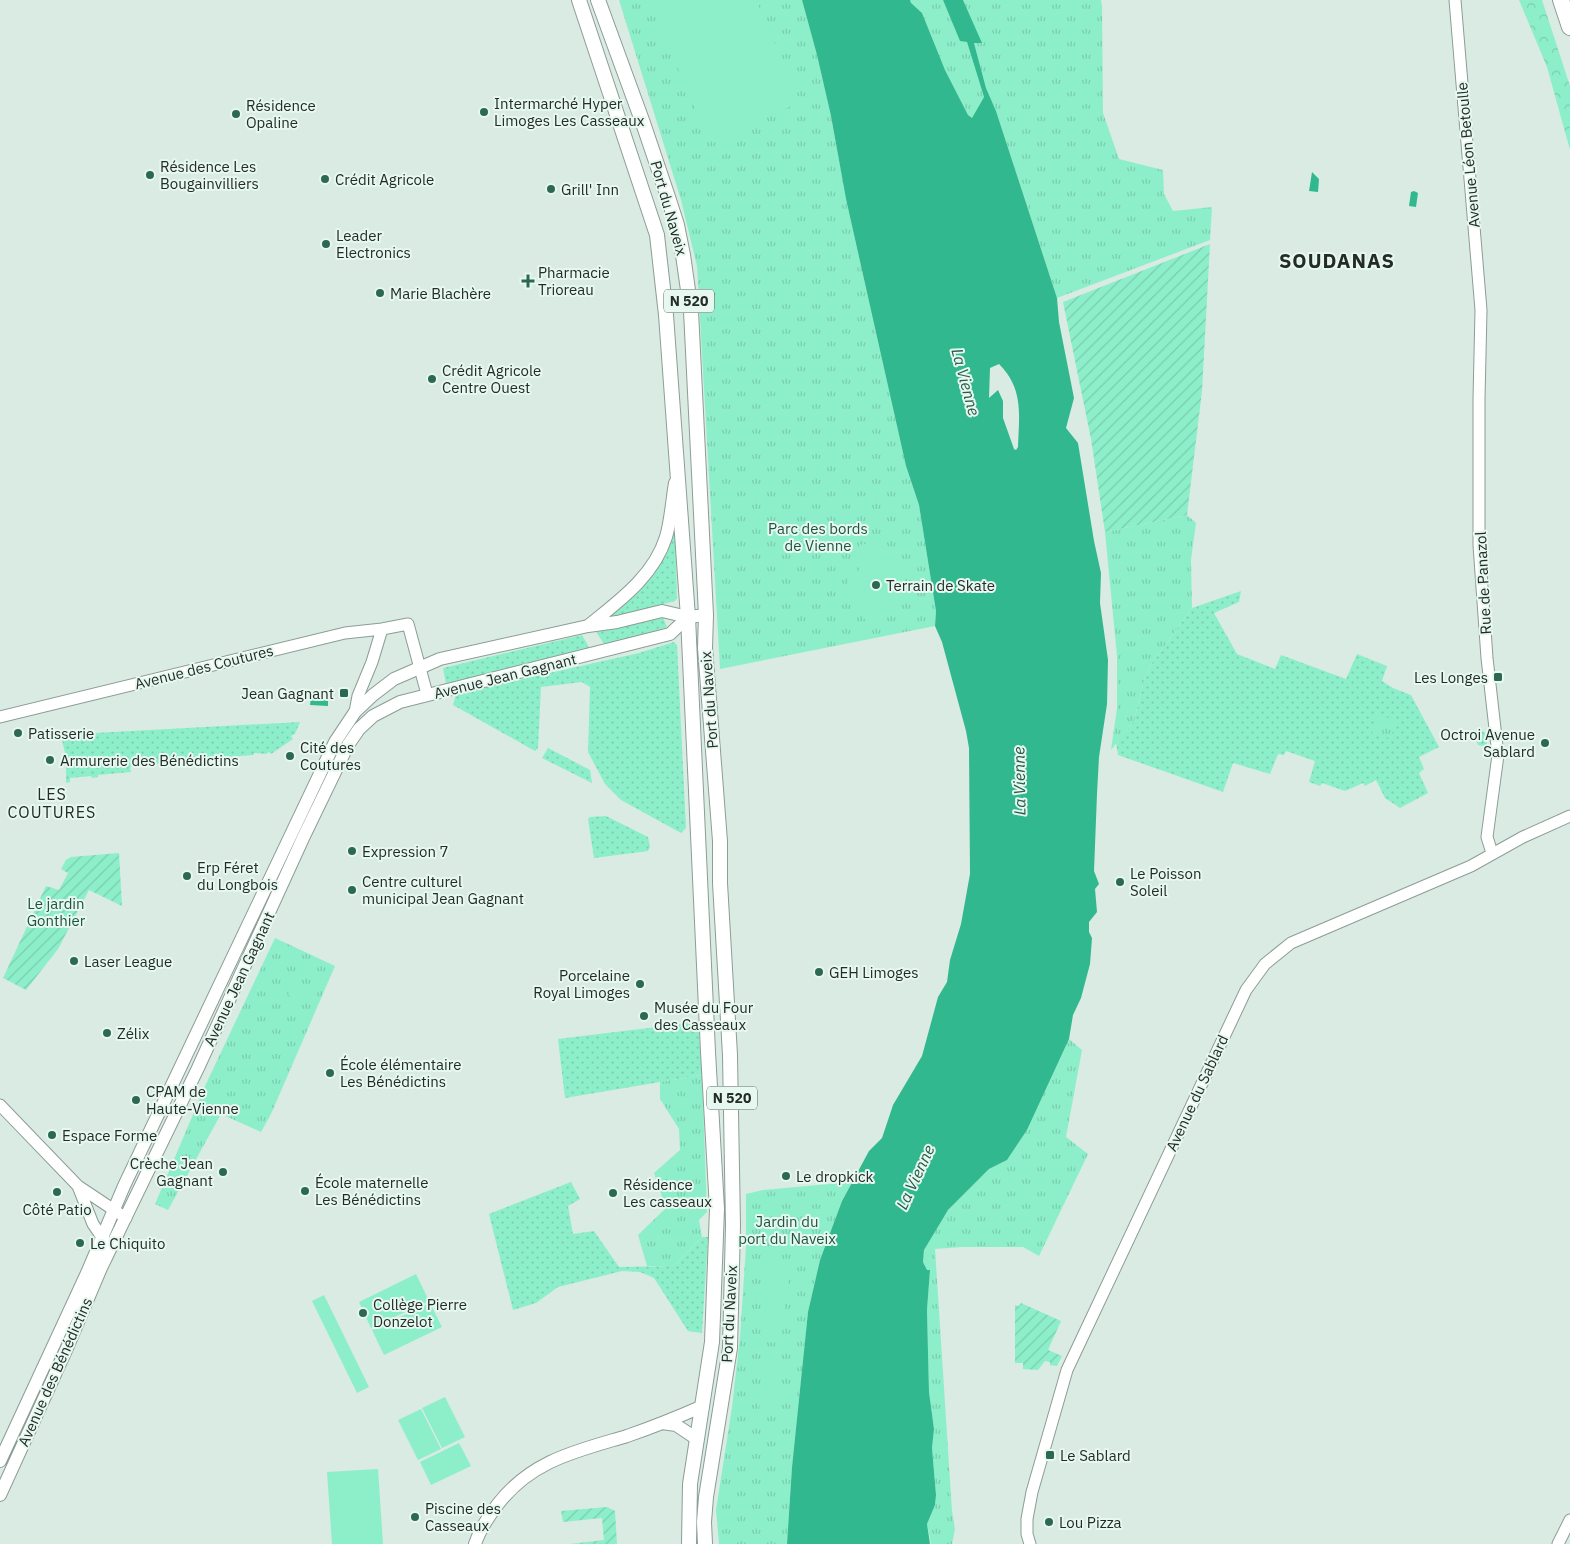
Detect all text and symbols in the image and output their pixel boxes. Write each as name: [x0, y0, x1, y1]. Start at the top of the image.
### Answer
street label: Avenue Léon Betoulle: [1452, 81, 1484, 229]
place label: Intermarché Hyper Limoges Les Casseaux: [494, 94, 645, 130]
place label: Résidence Opaline: [246, 96, 316, 132]
marker: Intermarché Hyper Limoges Les Casseaux: [478, 106, 490, 118]
marker: Résidence Opaline: [230, 108, 242, 120]
place label: Résidence Les Bougainvilliers: [160, 157, 259, 193]
street label: Port du Naveix: [646, 158, 692, 258]
marker: Résidence Les Bougainvilliers: [144, 169, 156, 181]
place label: Crédit Agricole: [335, 170, 434, 189]
marker: Crédit Agricole: [319, 173, 331, 185]
place label: Grill' Inn: [561, 180, 619, 199]
marker: Grill' Inn: [545, 183, 557, 195]
place label: Leader Electronics: [336, 226, 411, 262]
marker: Leader Electronics: [320, 238, 332, 250]
district label: SOUDANAS: [1279, 247, 1395, 274]
place label: Pharmacie Trioreau: [538, 263, 610, 299]
marker: Pharmacie Trioreau: [522, 275, 534, 287]
place label: Marie Blachère: [390, 284, 491, 303]
marker: Marie Blachère: [374, 287, 386, 299]
road number: N 520: [664, 290, 714, 312]
water label: La Vienne: [947, 346, 985, 418]
place label: Crédit Agricole Centre Ouest: [442, 361, 541, 397]
marker: Crédit Agricole Centre Ouest: [426, 373, 438, 385]
park label: Parc des bords de Vienne: [768, 519, 868, 555]
street label: Rue de Panazol: [1471, 531, 1495, 635]
place label: Terrain de Skate: [886, 576, 995, 595]
marker: Terrain de Skate: [870, 579, 882, 591]
street label: Avenue des Coutures: [133, 641, 275, 693]
street label: Avenue Jean Gagnant: [432, 649, 578, 703]
street label: Port du Naveix: [696, 650, 722, 749]
place label: Les Longes: [1414, 668, 1488, 687]
marker: Les Longes: [1492, 671, 1504, 683]
place label: Jean Gagnant: [241, 684, 334, 703]
marker: Jean Gagnant: [338, 687, 350, 699]
place label: Patisserie: [28, 724, 94, 743]
place label: Octroi Avenue Sablard: [1440, 725, 1535, 761]
marker: Patisserie: [12, 727, 24, 739]
marker: Octroi Avenue Sablard: [1539, 737, 1551, 749]
place label: Cité des Coutures: [300, 738, 361, 774]
water label: La Vienne: [1008, 746, 1030, 816]
marker: Cité des Coutures: [284, 750, 296, 762]
place label: Armurerie des Bénédictins: [60, 751, 239, 770]
marker: Armurerie des Bénédictins: [44, 754, 56, 766]
district label: LES COUTURES: [8, 784, 96, 822]
place label: Expression 7: [362, 842, 448, 861]
marker: Expression 7: [346, 845, 358, 857]
place label: Erp Féret du Longbois: [197, 858, 278, 894]
place label: Le Poisson Soleil: [1130, 864, 1202, 900]
marker: Erp Féret du Longbois: [181, 870, 193, 882]
place label: Centre culturel municipal Jean Gagnant: [362, 872, 524, 908]
marker: Le Poisson Soleil: [1114, 876, 1126, 888]
marker: Centre culturel municipal Jean Gagnant: [346, 884, 358, 896]
park label: Le jardin Gonthier: [27, 894, 86, 930]
street label: Avenue Jean Gagnant: [199, 909, 279, 1049]
place label: Laser League: [84, 952, 172, 971]
marker: Laser League: [68, 955, 80, 967]
place label: GEH Limoges: [829, 963, 918, 982]
place label: Porcelaine Royal Limoges: [533, 966, 630, 1002]
marker: GEH Limoges: [813, 966, 825, 978]
marker: Porcelaine Royal Limoges: [634, 978, 646, 990]
place label: Musée du Four des Casseaux: [654, 998, 754, 1034]
marker: Musée du Four des Casseaux: [638, 1010, 650, 1022]
place label: Zélix: [117, 1024, 150, 1043]
marker: Zélix: [101, 1027, 113, 1039]
street label: Avenue du Sablard: [1162, 1032, 1232, 1154]
place label: École élémentaire Les Bénédictins: [340, 1055, 461, 1091]
marker: École élémentaire Les Bénédictins: [324, 1067, 336, 1079]
place label: CPAM de Haute-Vienne: [146, 1082, 239, 1118]
road number: N 520: [707, 1086, 757, 1110]
marker: CPAM de Haute-Vienne: [130, 1094, 142, 1106]
place label: Espace Forme: [62, 1126, 157, 1145]
marker: Espace Forme: [46, 1129, 58, 1141]
water label: La Vienne: [891, 1142, 939, 1212]
place label: Crèche Jean Gagnant: [130, 1154, 213, 1190]
marker: Crèche Jean Gagnant: [217, 1166, 229, 1178]
place label: Le dropkick: [796, 1167, 874, 1186]
marker: Le dropkick: [780, 1170, 792, 1182]
place label: École maternelle Les Bénédictins: [315, 1173, 428, 1209]
place label: Résidence Les casseaux: [623, 1175, 712, 1211]
marker: École maternelle Les Bénédictins: [299, 1185, 311, 1197]
marker: Côté Patio: [51, 1186, 63, 1198]
marker: Résidence Les casseaux: [607, 1187, 619, 1199]
place label: Côté Patio: [22, 1200, 92, 1219]
park label: Jardin du port du Naveix: [738, 1212, 836, 1248]
place label: Le Chiquito: [90, 1234, 165, 1253]
marker: Le Chiquito: [74, 1237, 86, 1249]
street label: Port du Naveix: [717, 1264, 741, 1363]
street label: Avenue des Bénédictins: [14, 1295, 96, 1449]
place label: Collège Pierre Donzelot: [373, 1295, 467, 1331]
marker: Collège Pierre Donzelot: [357, 1307, 369, 1319]
place label: Le Sablard: [1060, 1446, 1131, 1465]
marker: Le Sablard: [1044, 1449, 1056, 1461]
place label: Piscine des Casseaux: [425, 1499, 501, 1535]
marker: Piscine des Casseaux: [409, 1511, 421, 1523]
place label: Lou Pizza: [1059, 1513, 1122, 1532]
marker: Lou Pizza: [1043, 1516, 1055, 1528]

